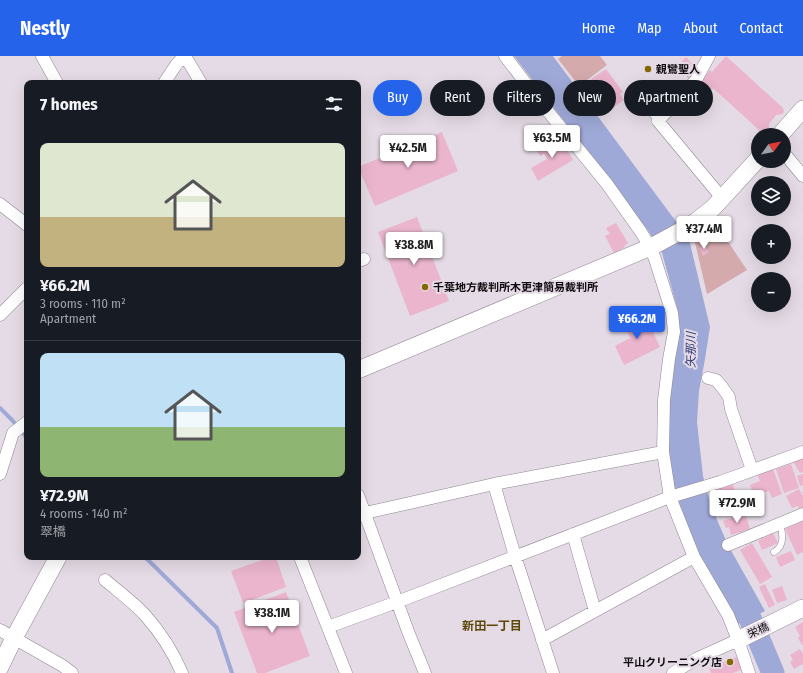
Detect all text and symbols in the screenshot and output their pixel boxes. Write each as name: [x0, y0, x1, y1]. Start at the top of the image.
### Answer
text: Nestly: [20, 17, 70, 40]
text: Home: [582, 20, 615, 37]
text: Map: [637, 20, 661, 37]
text: About: [683, 20, 718, 37]
text: Contact: [740, 20, 783, 37]
place label: 親鸞聖人: [656, 63, 700, 76]
marker: 親鸞聖人: [643, 64, 653, 74]
chip: Buy: [373, 80, 422, 116]
chip: Rent: [430, 80, 485, 116]
chip: Filters: [493, 80, 555, 116]
chip: New: [563, 80, 616, 116]
chip: Apartment: [624, 80, 713, 116]
icon: filters: [323, 93, 345, 115]
text: 7 homes: [40, 94, 98, 115]
pin: ¥63.5M: [519, 125, 585, 159]
north arrow: [751, 128, 791, 168]
map controls: [751, 128, 791, 312]
text: ¥63.5M: [533, 130, 571, 145]
pin: ¥42.5M: [375, 135, 441, 169]
text: ¥42.5M: [389, 140, 427, 155]
icon: home: [157, 169, 229, 241]
button: layers: [751, 176, 791, 216]
pin: ¥37.4M: [671, 216, 737, 250]
text: ¥37.4M: [686, 221, 722, 236]
button: +: [751, 224, 791, 264]
pin: ¥38.8M: [381, 232, 447, 266]
text: ¥38.8M: [395, 237, 433, 252]
button: −: [751, 272, 791, 312]
text: ¥66.2M: [40, 275, 90, 296]
place label: 千葉地方裁判所木更津簡易裁判所: [433, 281, 598, 294]
marker: 千葉地方裁判所木更津簡易裁判所: [420, 282, 430, 292]
text: 3 rooms · 110 m²: [40, 296, 126, 311]
pin: ¥66.2M: [604, 306, 670, 340]
text: Apartment: [40, 311, 96, 326]
text: ¥66.2M: [618, 311, 656, 326]
water label: 矢那川: [684, 330, 698, 368]
icon: home: [157, 379, 229, 451]
text: ¥72.9M: [40, 485, 88, 506]
pin: ¥72.9M: [704, 490, 770, 524]
text: ¥72.9M: [718, 495, 756, 510]
text: 4 rooms · 140 m²: [40, 506, 127, 521]
text: 翠橋: [40, 524, 66, 539]
pin: ¥38.1M: [239, 600, 305, 634]
text: ¥38.1M: [254, 605, 290, 620]
district label: 新田一丁目: [462, 619, 522, 633]
street label: 栄橋: [745, 620, 771, 641]
place label: 平山クリーニング店: [623, 656, 722, 669]
marker: 平山クリーニング店: [725, 657, 735, 667]

